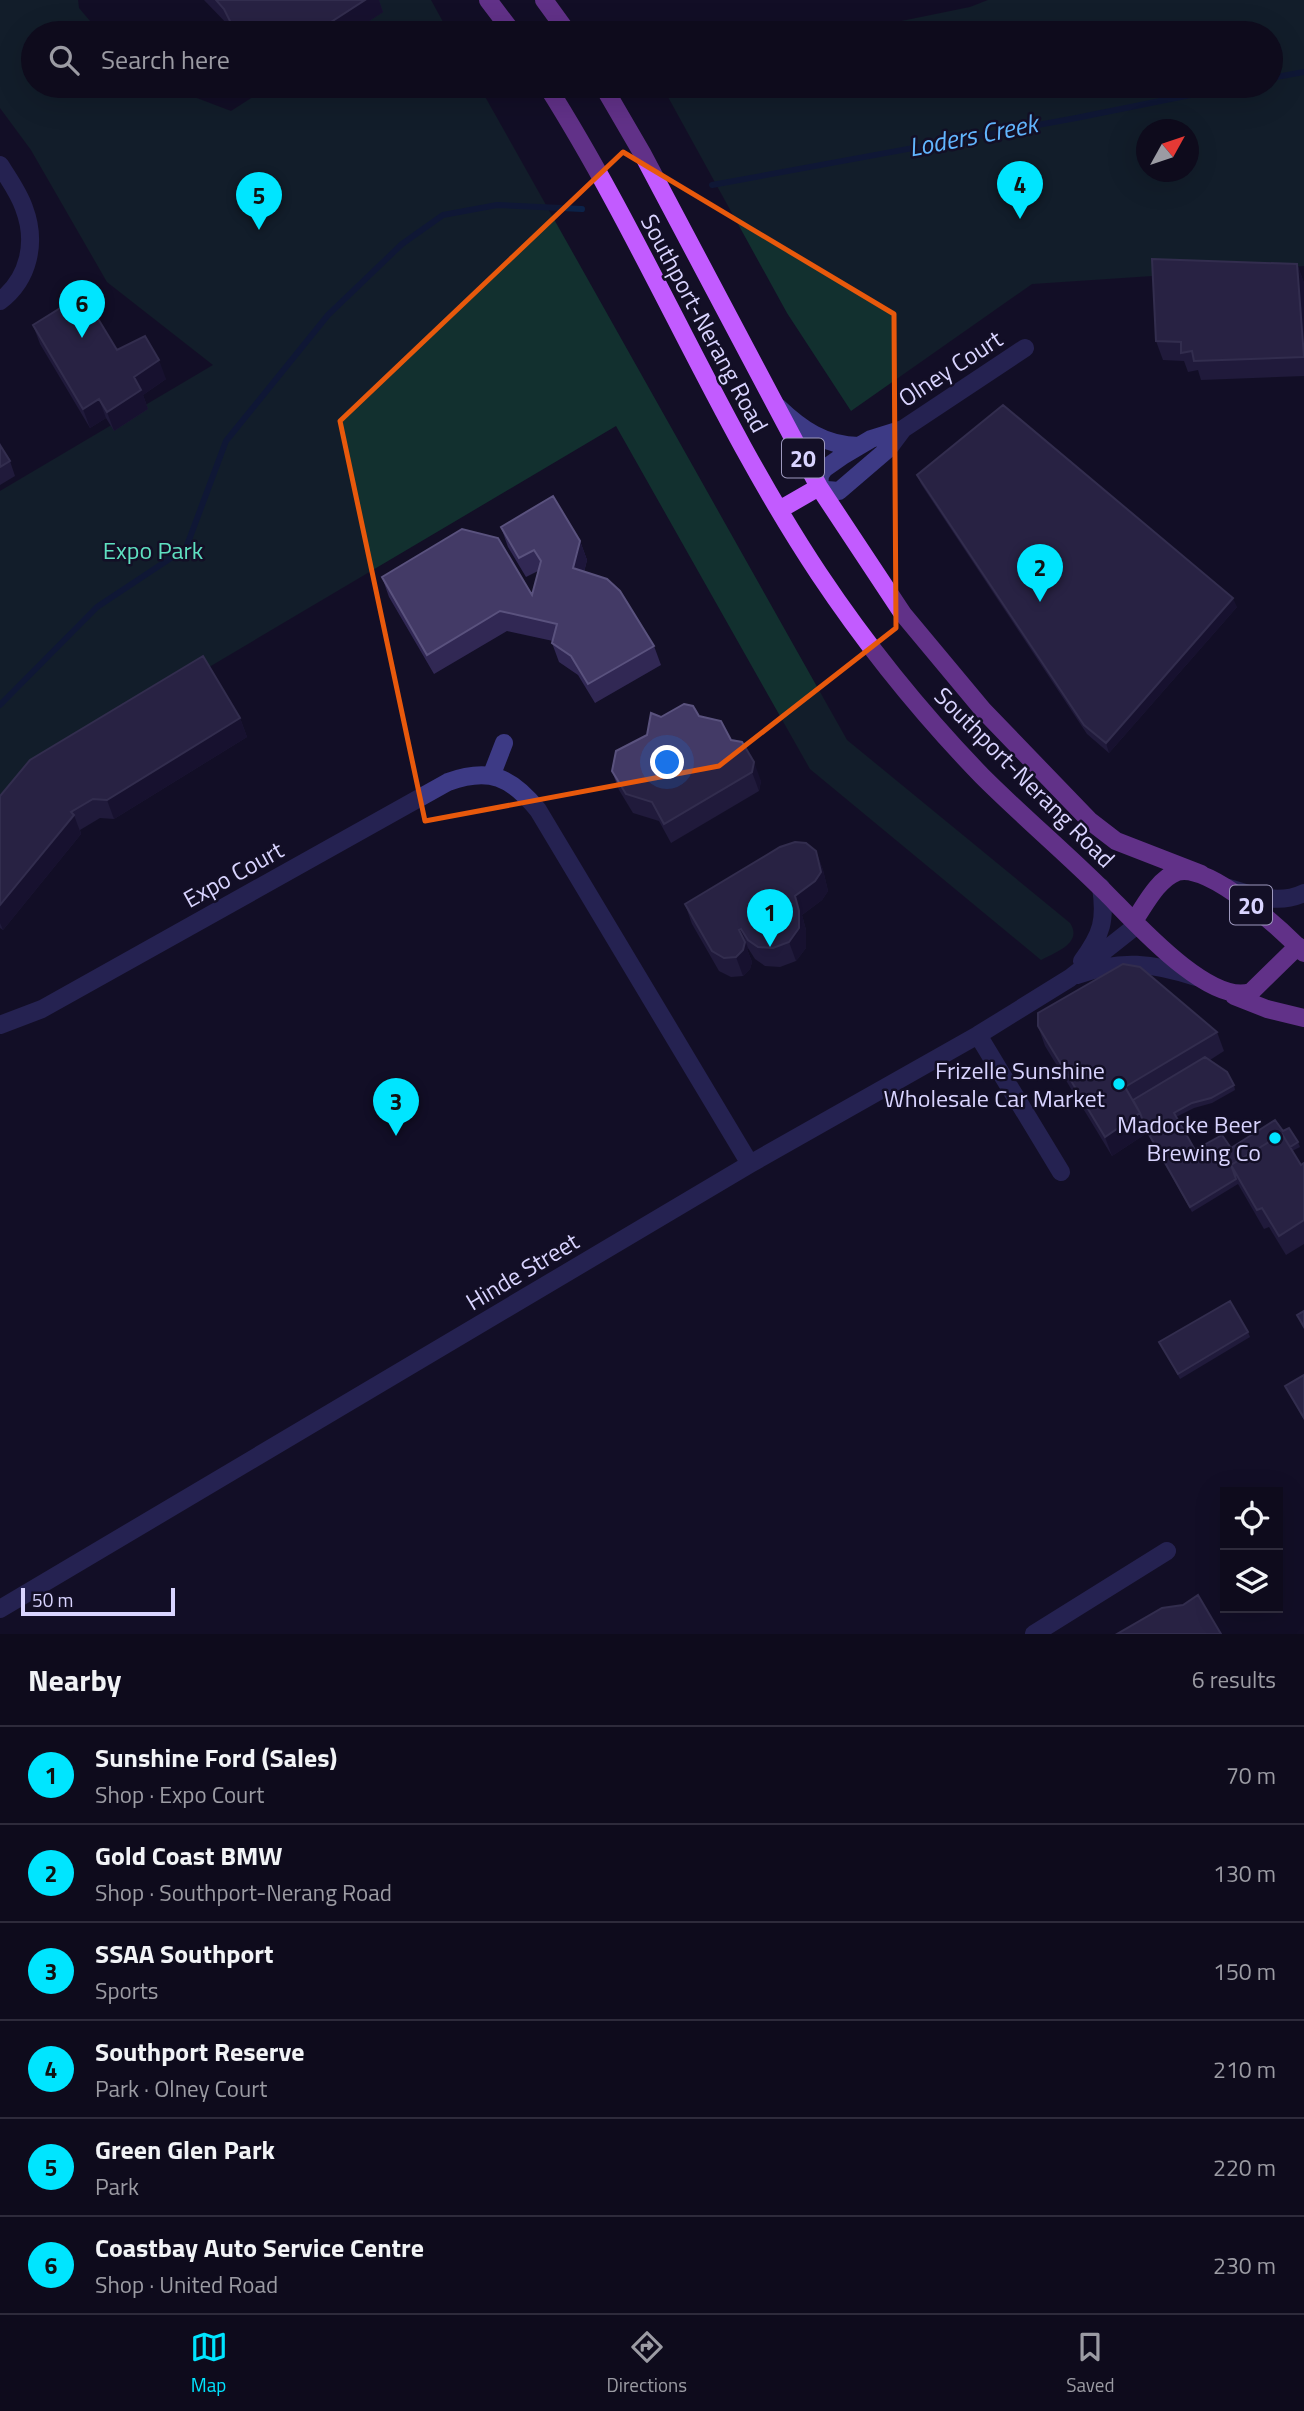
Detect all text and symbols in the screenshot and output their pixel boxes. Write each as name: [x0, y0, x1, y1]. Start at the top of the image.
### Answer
search box: [21, 21, 1283, 98]
text: Search here: [101, 40, 230, 79]
icon: search: [45, 41, 83, 79]
water label: Loders Creek: [905, 103, 1044, 167]
north arrow: [1136, 119, 1199, 182]
pin: 4: [997, 161, 1043, 219]
pin: 5: [236, 172, 282, 230]
street label: Southport-Nerang Road: [632, 207, 778, 439]
pin: 6: [59, 280, 105, 338]
street label: Olney Court: [891, 320, 1010, 415]
road number: 20: [782, 438, 824, 478]
park label: Expo Park: [103, 532, 204, 568]
pin: 2: [1017, 544, 1063, 602]
street label: Southport-Nerang Road: [926, 678, 1124, 876]
your location: [650, 745, 684, 779]
street label: Expo Court: [176, 831, 290, 916]
road number: 20: [1230, 885, 1272, 924]
pin: 1: [747, 889, 793, 947]
place label: Frizelle Sunshine Wholesale Car Market: [884, 1052, 1106, 1116]
marker: Frizelle Sunshine Wholesale Car Market: [1111, 1076, 1127, 1092]
pin: 3: [373, 1078, 419, 1136]
place label: Madocke Beer Brewing Co: [1117, 1106, 1261, 1170]
marker: Madocke Beer Brewing Co: [1267, 1130, 1283, 1146]
street label: Hinde Street: [459, 1223, 586, 1319]
map controls: [1220, 1487, 1283, 1613]
button: locate: [1220, 1487, 1283, 1550]
button: layers: [1220, 1550, 1283, 1613]
scale bar: [21, 1585, 175, 1617]
text: 50 m: [32, 1585, 73, 1614]
text: Nearby: [28, 1657, 121, 1703]
text: 6 results: [1192, 1662, 1276, 1697]
text: Sunshine Ford (Sales): [95, 1738, 337, 1777]
text: 1: [45, 1758, 57, 1793]
text: 70 m: [1226, 1758, 1276, 1793]
text: Shop · Expo Court: [95, 1777, 264, 1812]
text: Gold Coast BMW: [95, 1836, 283, 1875]
text: 2: [45, 1856, 57, 1891]
text: 130 m: [1213, 1856, 1276, 1891]
text: Shop · Southport-Nerang Road: [95, 1875, 392, 1910]
text: SSAA Southport: [95, 1934, 273, 1973]
text: 3: [45, 1954, 57, 1989]
text: 150 m: [1213, 1954, 1276, 1989]
text: Sports: [95, 1973, 158, 2008]
text: Southport Reserve: [95, 2032, 304, 2071]
text: 4: [45, 2052, 57, 2087]
text: 210 m: [1213, 2052, 1276, 2087]
text: Park · Olney Court: [95, 2071, 267, 2106]
text: Green Glen Park: [95, 2130, 275, 2169]
text: 5: [45, 2150, 57, 2185]
text: 220 m: [1213, 2150, 1276, 2185]
text: Park: [95, 2169, 139, 2204]
text: Coastbay Auto Service Centre: [95, 2228, 424, 2267]
text: 6: [45, 2248, 57, 2283]
text: 230 m: [1213, 2248, 1276, 2283]
text: Shop · United Road: [95, 2267, 278, 2302]
tab: Map: [190, 2328, 228, 2399]
tab: Directions: [607, 2328, 687, 2399]
tab: Saved: [1066, 2328, 1114, 2399]

